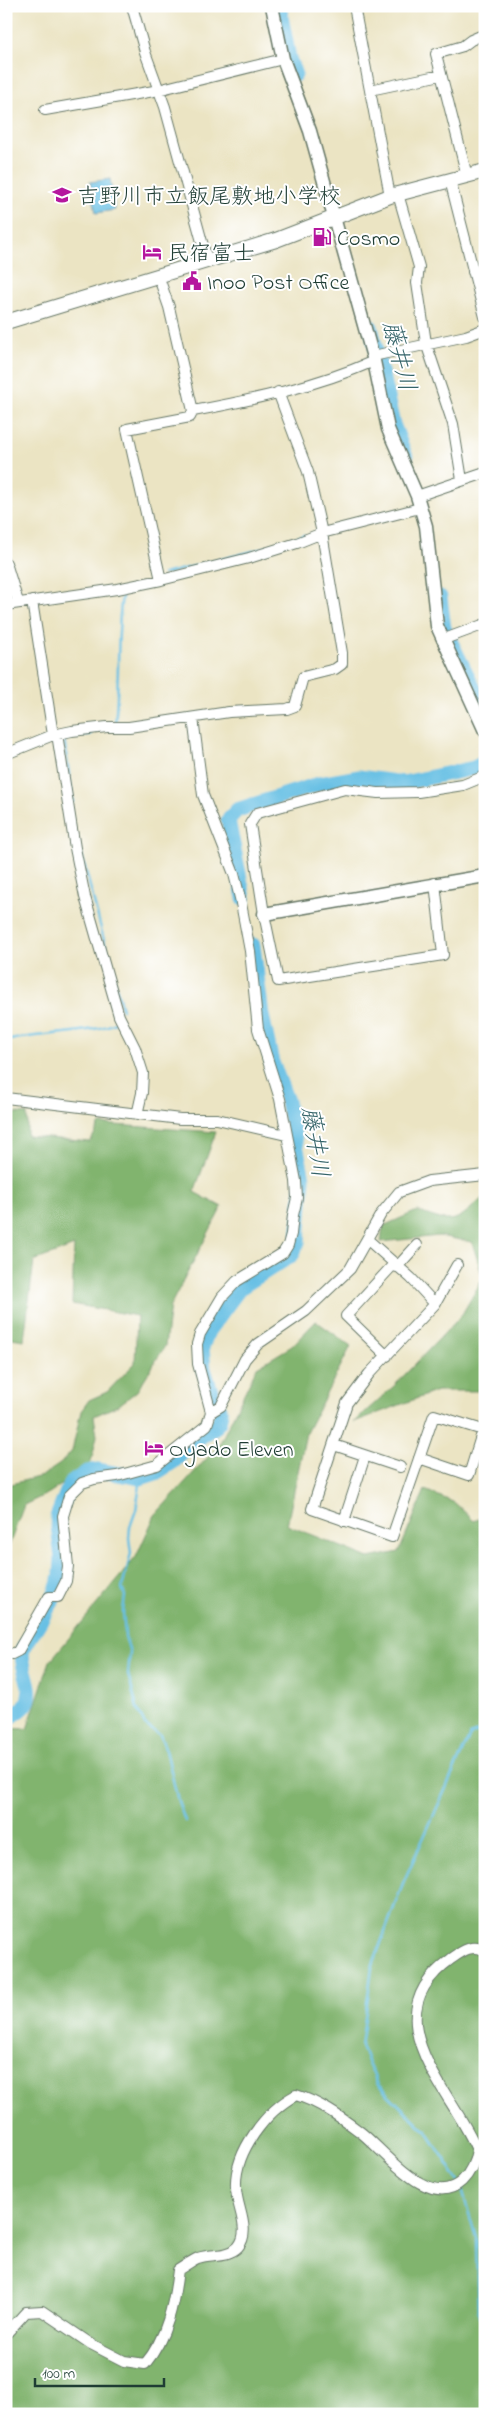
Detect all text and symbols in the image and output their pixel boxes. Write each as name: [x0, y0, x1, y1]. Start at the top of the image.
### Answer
place label: 吉野川市立飯尾敷地小学校: [77, 182, 341, 214]
school or university icon: 吉野川市立飯尾敷地小学校: [51, 184, 73, 206]
place label: Cosmo: [337, 224, 400, 256]
fuel station icon: Cosmo: [311, 226, 333, 248]
place label: 民宿富士: [167, 239, 255, 271]
hotel icon: 民宿富士: [141, 241, 163, 263]
place label: Inoo Post Office: [207, 268, 349, 300]
public building icon: Inoo Post Office: [181, 270, 203, 292]
water label: 藤井川: [372, 317, 423, 396]
water label: 藤井川: [291, 1104, 336, 1181]
place label: Oyado Eleven: [169, 1435, 294, 1468]
hotel icon: Oyado Eleven: [143, 1437, 165, 1459]
scale bar: [35, 2355, 164, 2387]
text: 100 m: [42, 2363, 75, 2385]

